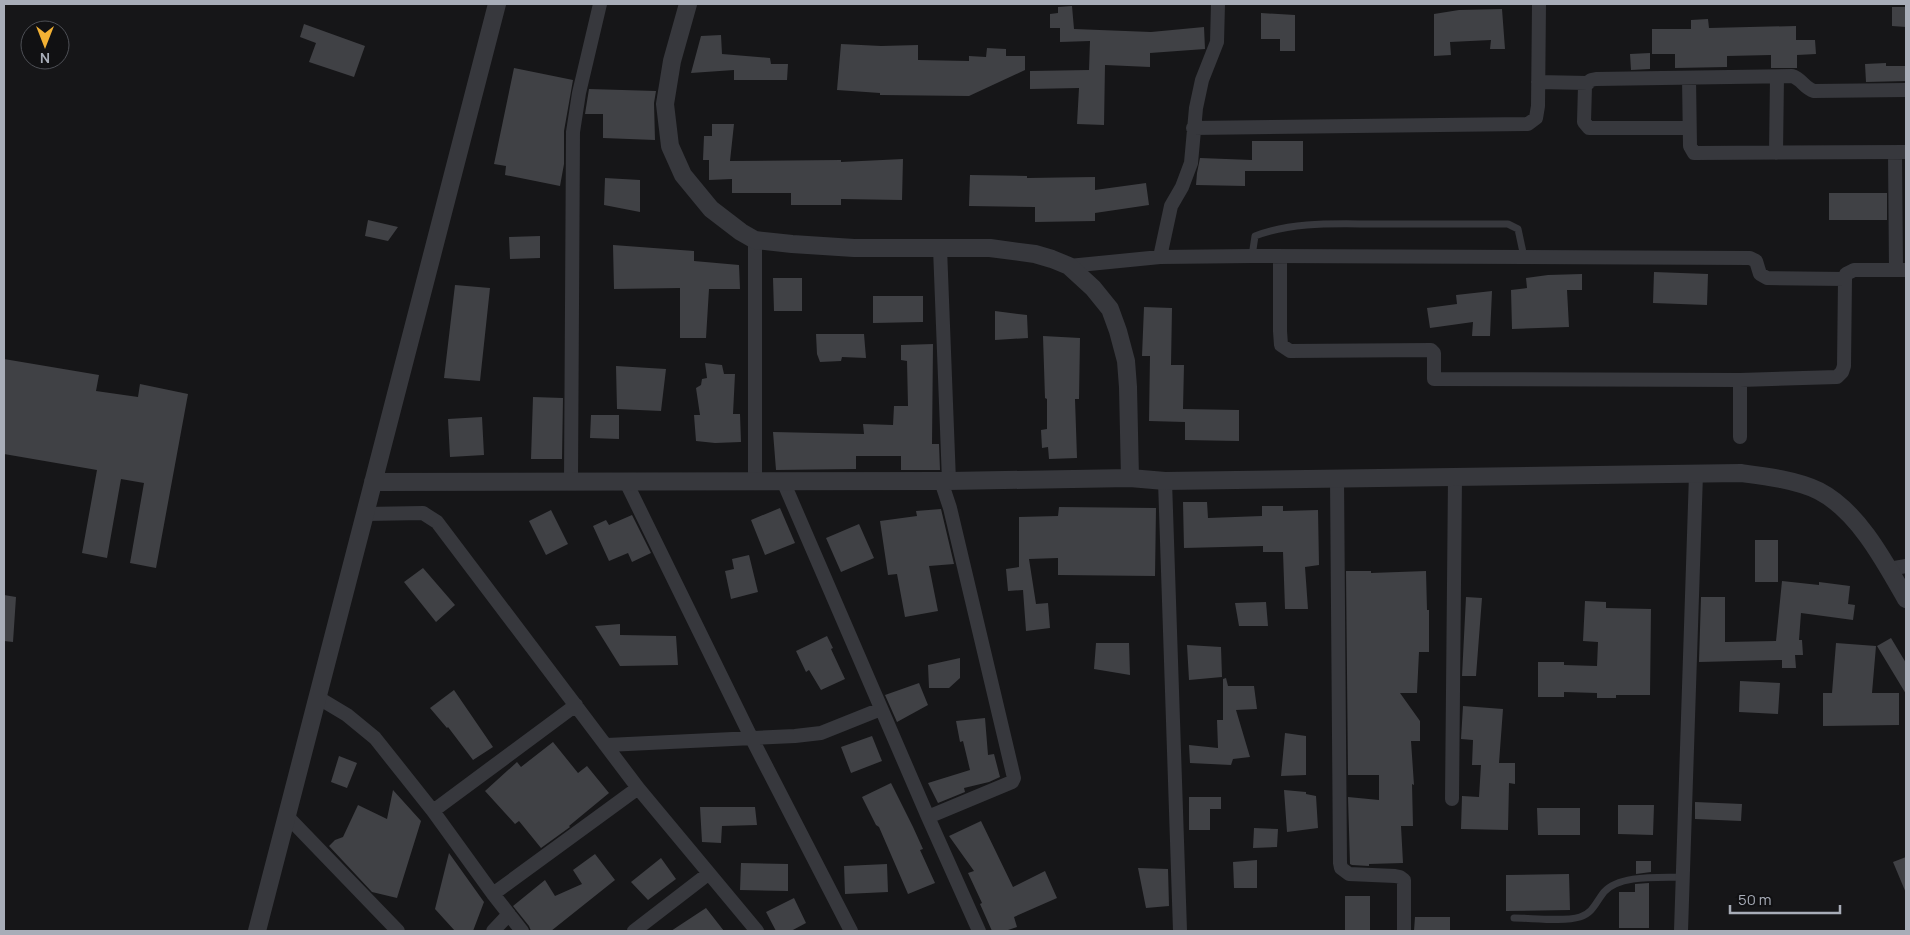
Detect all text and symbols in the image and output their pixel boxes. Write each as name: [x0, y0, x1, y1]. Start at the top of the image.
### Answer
north arrow: [20, 20, 70, 70]
text: N: [40, 49, 50, 68]
scale bar: [1730, 882, 1840, 914]
text: 50 m: [1738, 889, 1772, 910]

